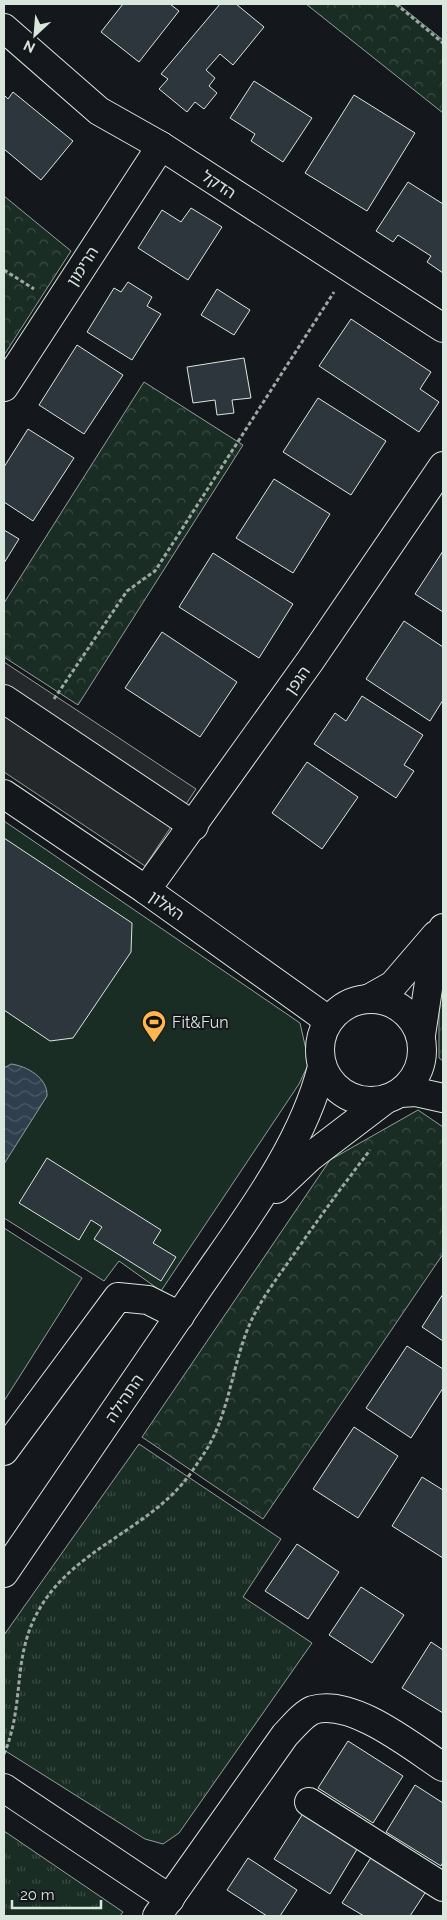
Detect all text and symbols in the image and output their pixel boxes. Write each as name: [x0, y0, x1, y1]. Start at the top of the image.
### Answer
north arrow: [10, 10, 60, 60]
text: N: [21, 37, 38, 56]
street label: הדקל: [198, 166, 239, 202]
street label: הרימון: [63, 243, 102, 290]
street label: הגפן: [281, 662, 314, 698]
street label: האלון: [146, 887, 188, 924]
sports icon: Fit&Fun: [141, 1009, 167, 1043]
place label: Fit&Fun: [172, 1013, 229, 1032]
street label: התהילה: [101, 1371, 147, 1426]
scale bar: [12, 1878, 101, 1910]
text: 20 m: [20, 1886, 55, 1904]

